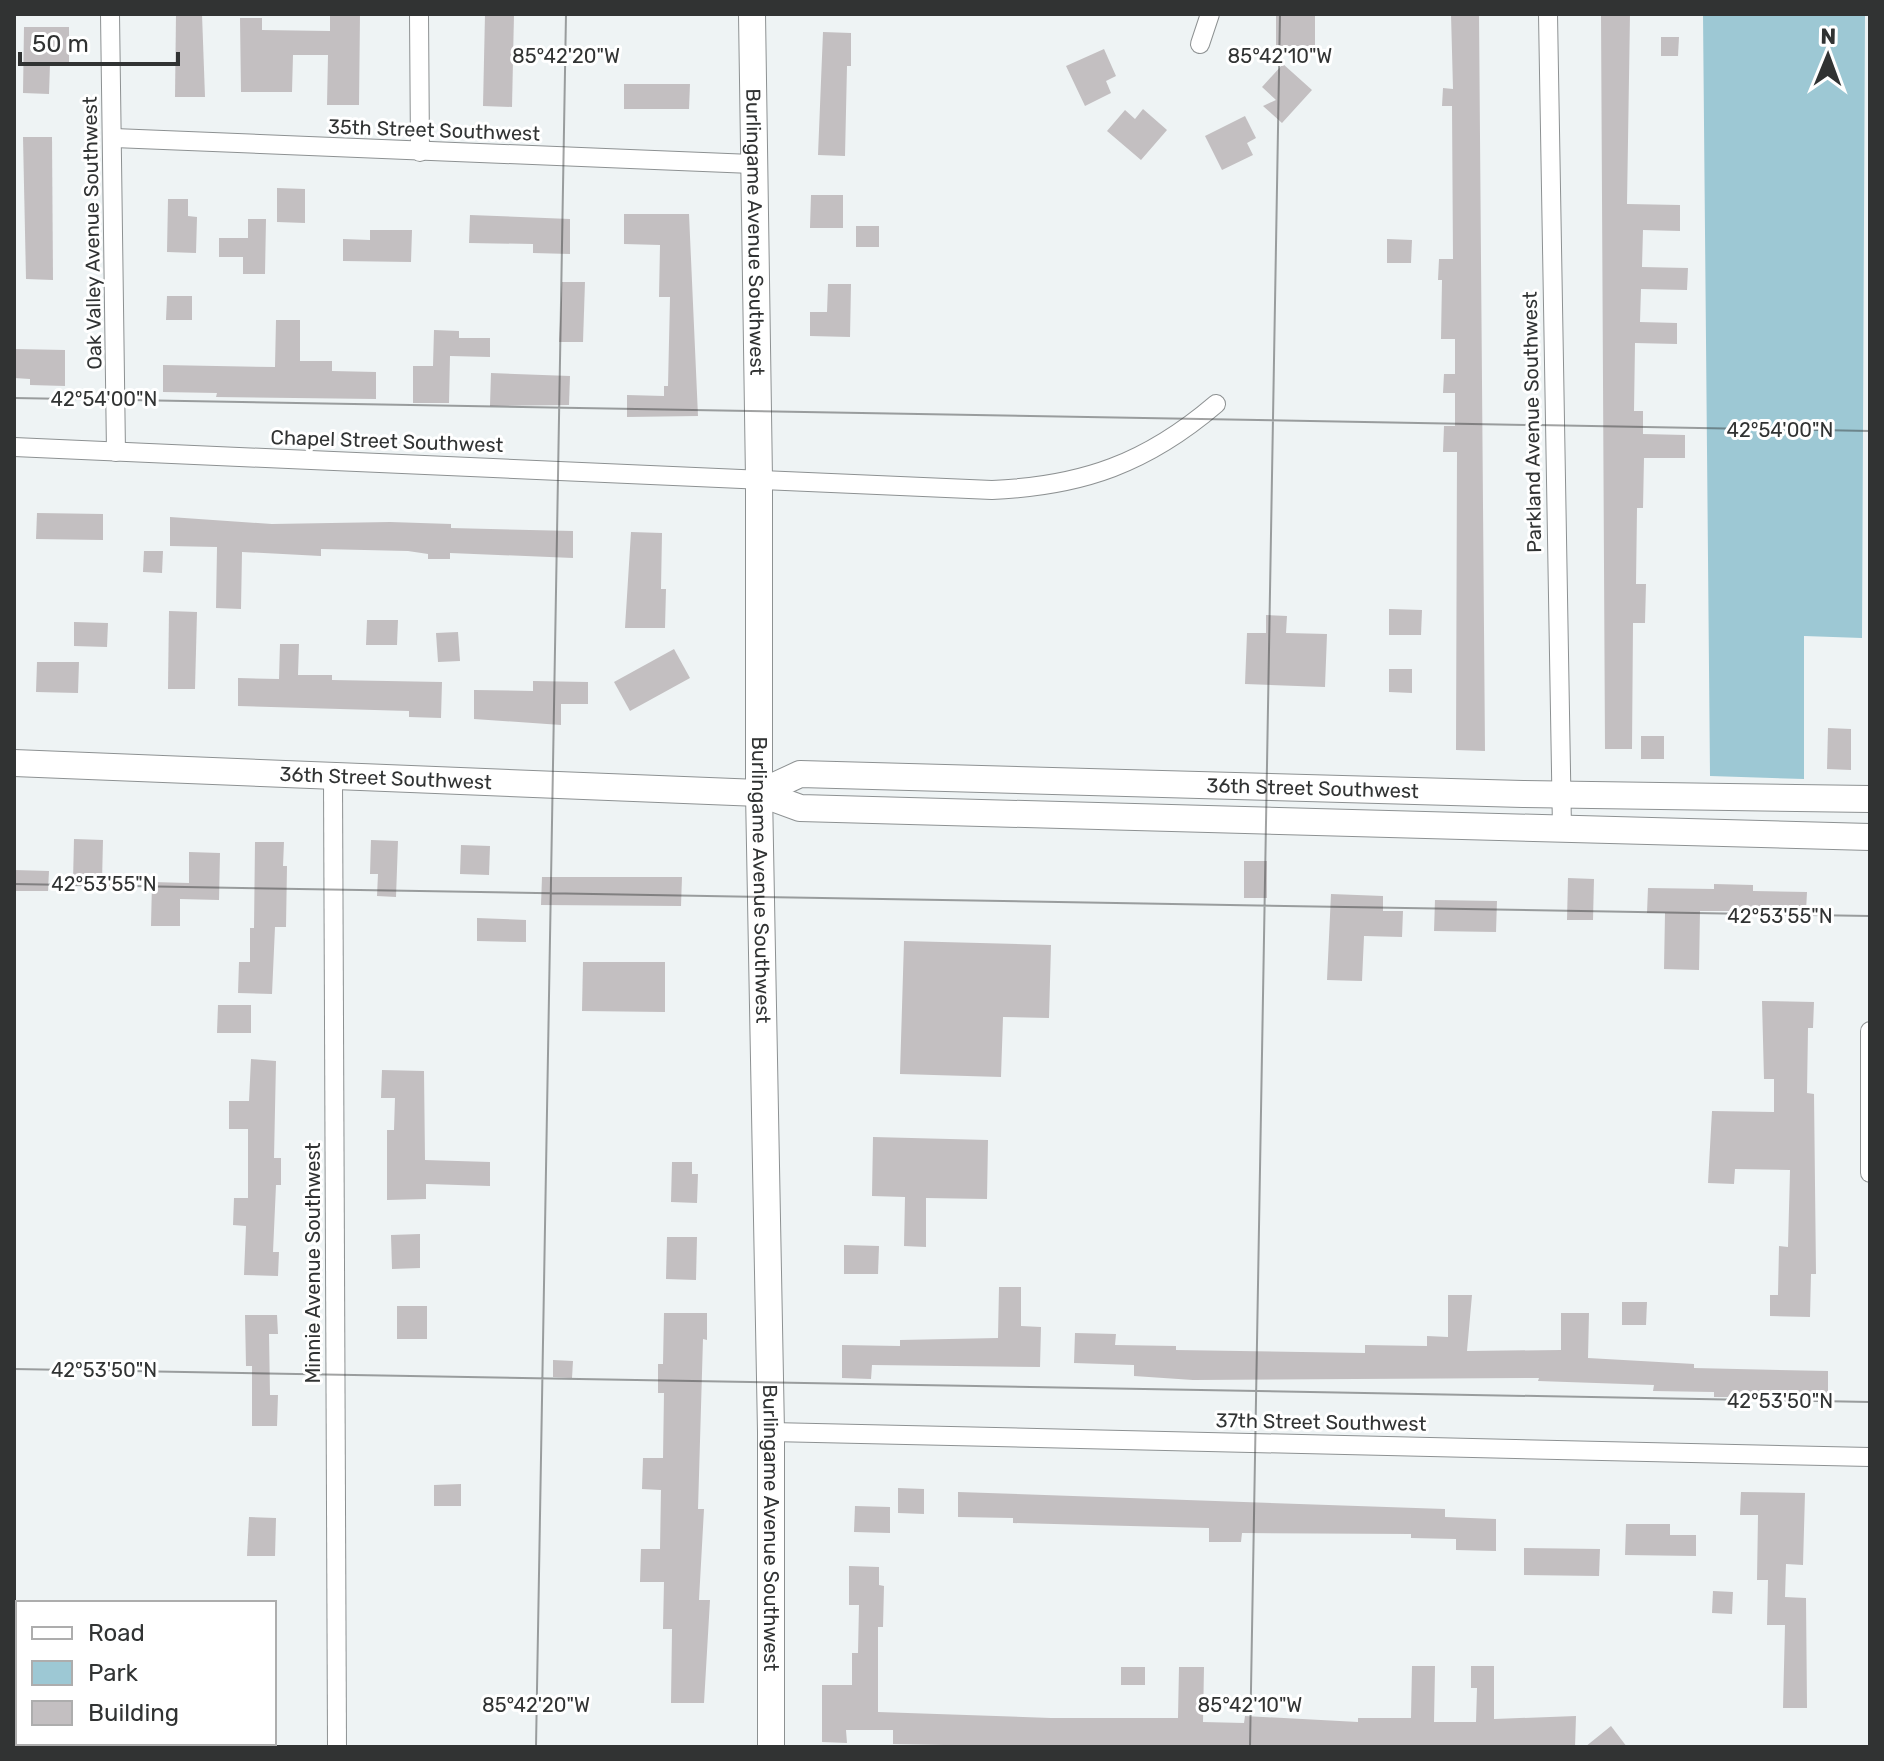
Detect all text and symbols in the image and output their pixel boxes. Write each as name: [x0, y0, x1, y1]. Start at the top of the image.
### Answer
scale bar: [20, 16, 178, 66]
north arrow: [1788, 16, 1868, 96]
text: N: [1820, 23, 1836, 50]
text: 50 m: [32, 30, 89, 58]
text: 85°42'20"W: [512, 44, 620, 68]
text: 85°42'10"W: [1228, 44, 1332, 68]
street label: Burlingame Avenue Southwest: [741, 88, 769, 376]
street label: Oak Valley Avenue Southwest: [78, 96, 106, 370]
street label: 35th Street Southwest: [327, 114, 541, 146]
street label: Parkland Avenue Southwest: [1518, 291, 1546, 553]
text: 42°54'00"N: [51, 387, 157, 411]
text: 42°54'00"N: [1727, 418, 1833, 442]
street label: Chapel Street Southwest: [270, 425, 504, 457]
street label: Burlingame Avenue Southwest: [747, 736, 775, 1024]
street label: 36th Street Southwest: [279, 762, 493, 794]
street label: 36th Street Southwest: [1206, 773, 1419, 803]
text: 42°53'55"N: [51, 872, 157, 896]
text: 42°53'55"N: [1727, 904, 1833, 928]
street label: Minnie Avenue Southwest: [301, 1142, 325, 1384]
text: 42°53'50"N: [51, 1358, 157, 1382]
street label: Burlingame Avenue Southwest: [758, 1384, 783, 1672]
text: 42°53'50"N: [1727, 1389, 1833, 1413]
street label: 37th Street Southwest: [1215, 1408, 1427, 1436]
legend: [16, 1601, 276, 1745]
text: Road: [88, 1619, 145, 1647]
text: Park: [88, 1659, 139, 1687]
text: 85°42'20"W: [482, 1693, 590, 1717]
text: 85°42'10"W: [1198, 1693, 1302, 1717]
text: Building: [88, 1699, 179, 1727]

